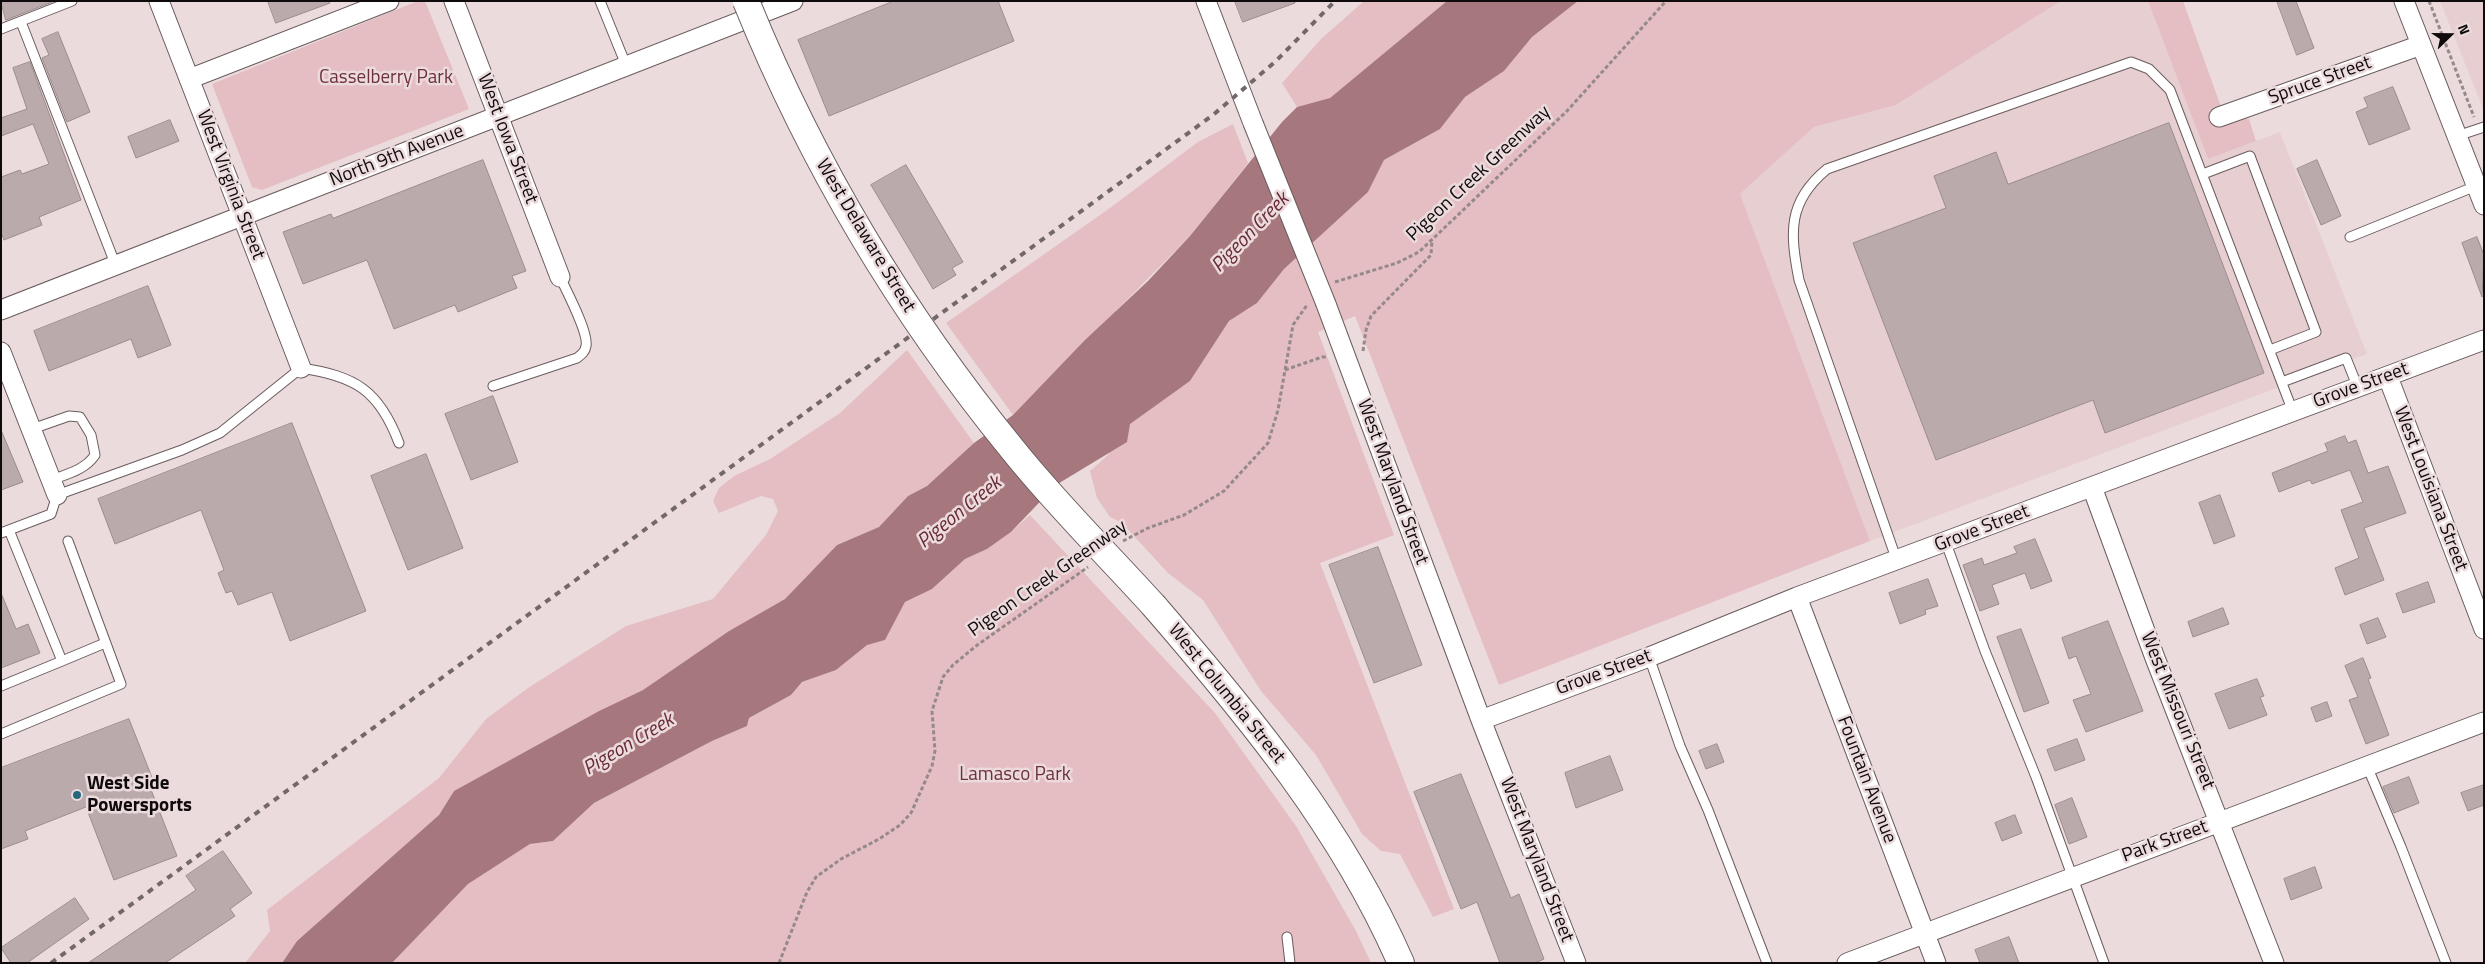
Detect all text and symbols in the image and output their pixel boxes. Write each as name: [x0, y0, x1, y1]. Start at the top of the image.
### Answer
north arrow: [2425, 10, 2475, 60]
text: N: [2453, 21, 2476, 38]
street label: Spruce Street: [2265, 52, 2375, 110]
park label: Casselberry Park: [319, 67, 453, 89]
street label: West Iowa Street: [472, 71, 542, 207]
street label: Pigeon Creek Greenway: [1402, 101, 1556, 247]
street label: West Virginia Street: [191, 107, 269, 263]
street label: North 9th Avenue: [327, 120, 467, 192]
street label: West Delaware Street: [810, 155, 920, 317]
water label: Pigeon Creek: [1207, 188, 1295, 278]
street label: Grove Street: [2310, 358, 2412, 414]
street label: West Maryland Street: [1351, 396, 1433, 568]
street label: West Louisiana Street: [2388, 403, 2472, 575]
water label: Pigeon Creek: [913, 472, 1007, 554]
street label: Grove Street: [1931, 500, 2033, 558]
street label: Pigeon Creek Greenway: [964, 516, 1132, 642]
street label: West Columbia Street: [1163, 620, 1289, 768]
street label: West Missouri Street: [2135, 629, 2219, 793]
street label: Grove Street: [1553, 645, 1655, 701]
water label: Pigeon Creek: [579, 709, 679, 781]
street label: Fountain Avenue: [1831, 713, 1901, 847]
park label: Lamasco Park: [959, 764, 1071, 786]
place label: West Side Powersports: [87, 773, 192, 817]
street label: West Maryland Street: [1494, 775, 1578, 945]
marker: West Side Powersports: [71, 789, 83, 801]
street label: Park Street: [2119, 816, 2211, 868]

